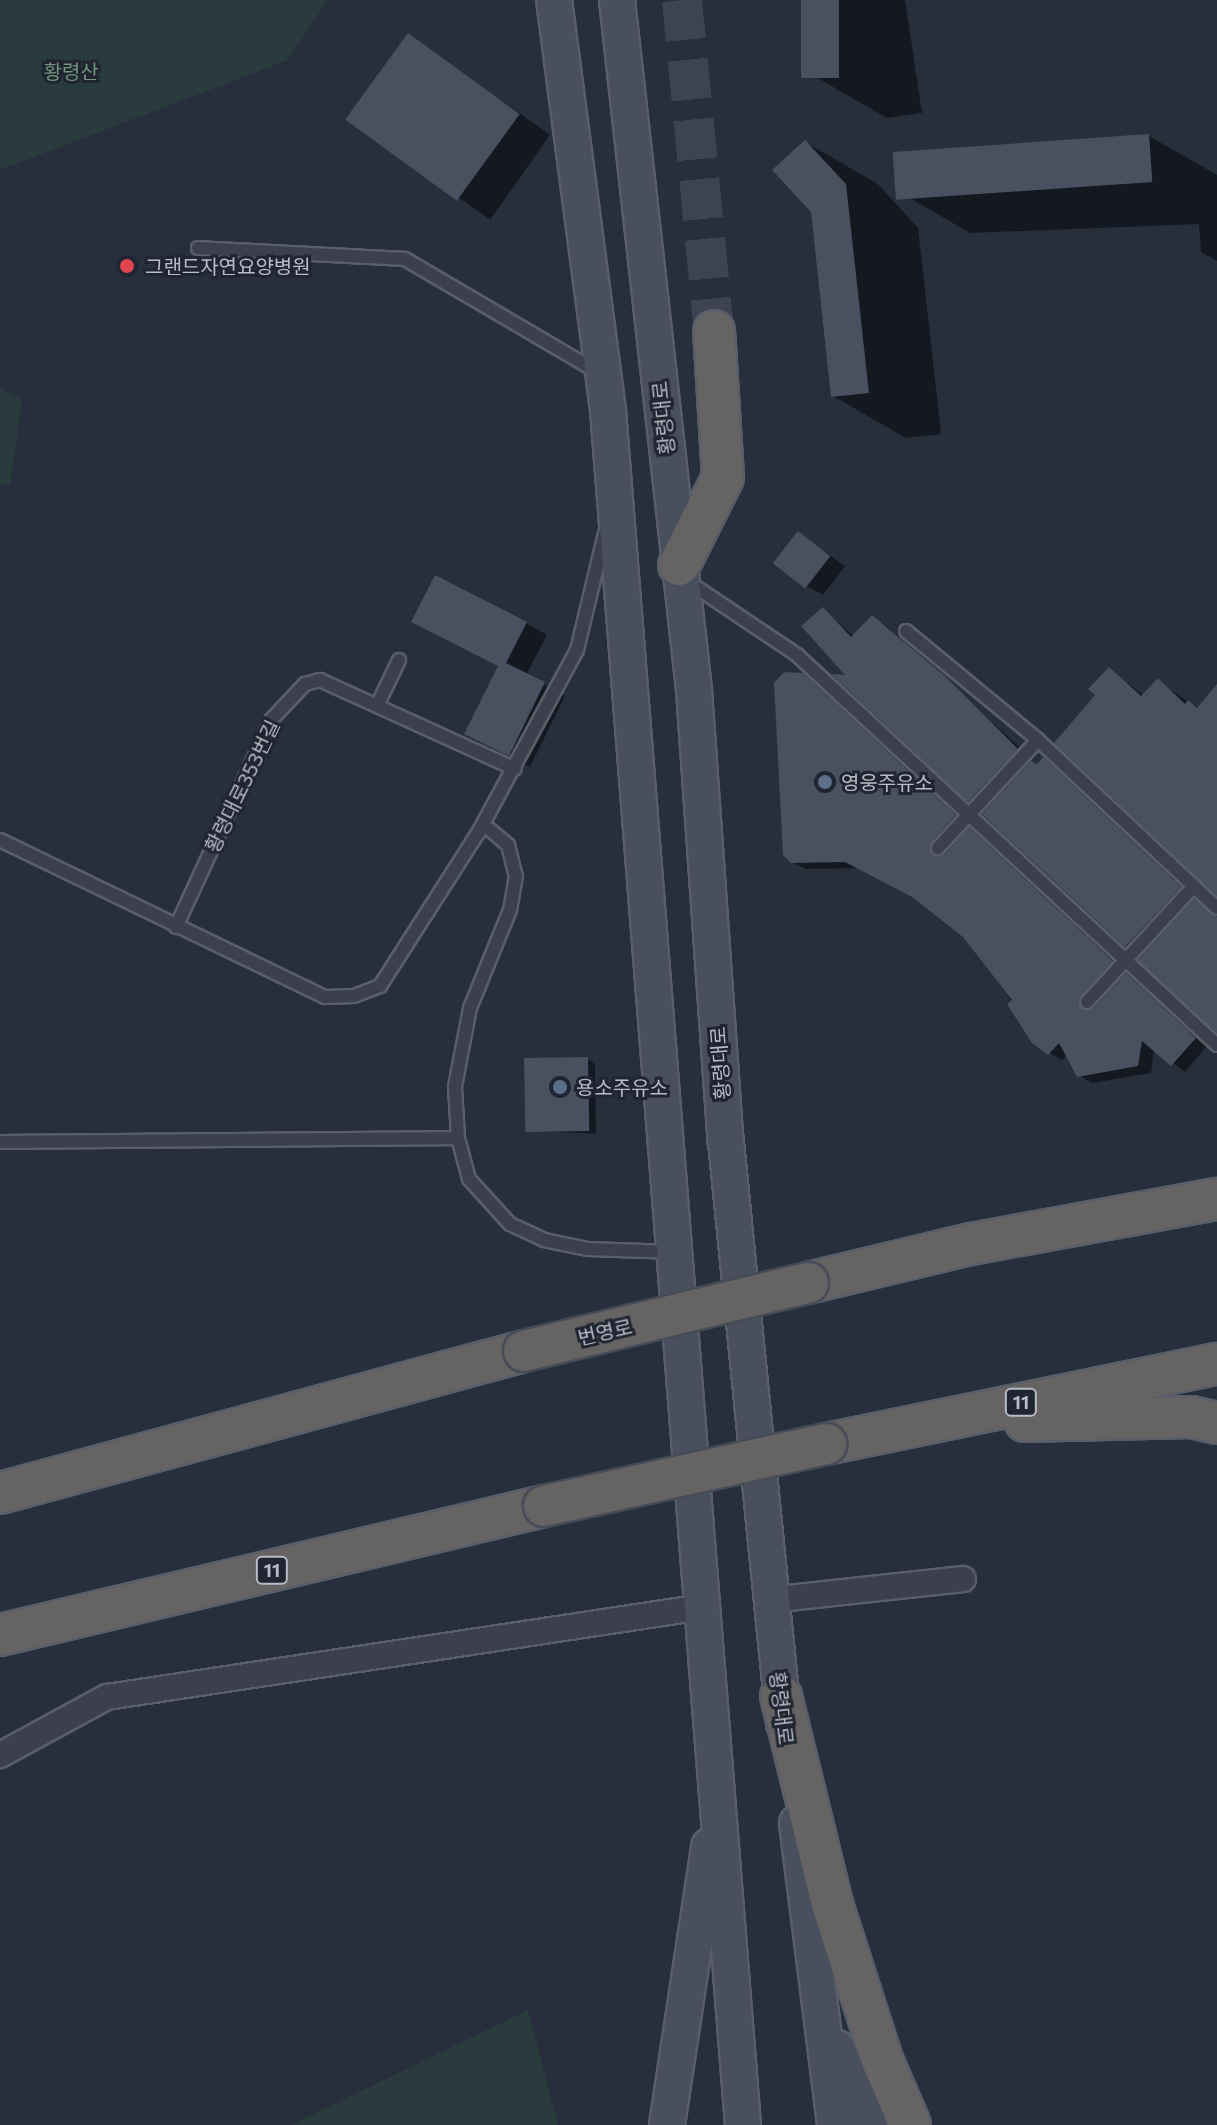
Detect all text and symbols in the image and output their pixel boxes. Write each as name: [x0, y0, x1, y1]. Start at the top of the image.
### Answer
park label: 황령산: [43, 59, 99, 83]
place label: 그랜드자연요양병원: [145, 254, 311, 278]
marker: 그랜드자연요양병원: [116, 255, 138, 277]
street label: 황령대로: [647, 380, 679, 456]
street label: 황령대로353번길: [199, 716, 285, 856]
place label: 영웅주유소: [841, 770, 933, 794]
marker: 영웅주유소: [816, 773, 834, 791]
street label: 황령대로: [705, 1025, 735, 1101]
place label: 용소주유소: [576, 1075, 668, 1099]
marker: 용소주유소: [551, 1078, 569, 1096]
street label: 번영로: [575, 1314, 635, 1350]
road number: 11: [1003, 1388, 1039, 1416]
road number: 11: [254, 1556, 290, 1584]
street label: 황령대로: [766, 1670, 798, 1746]

